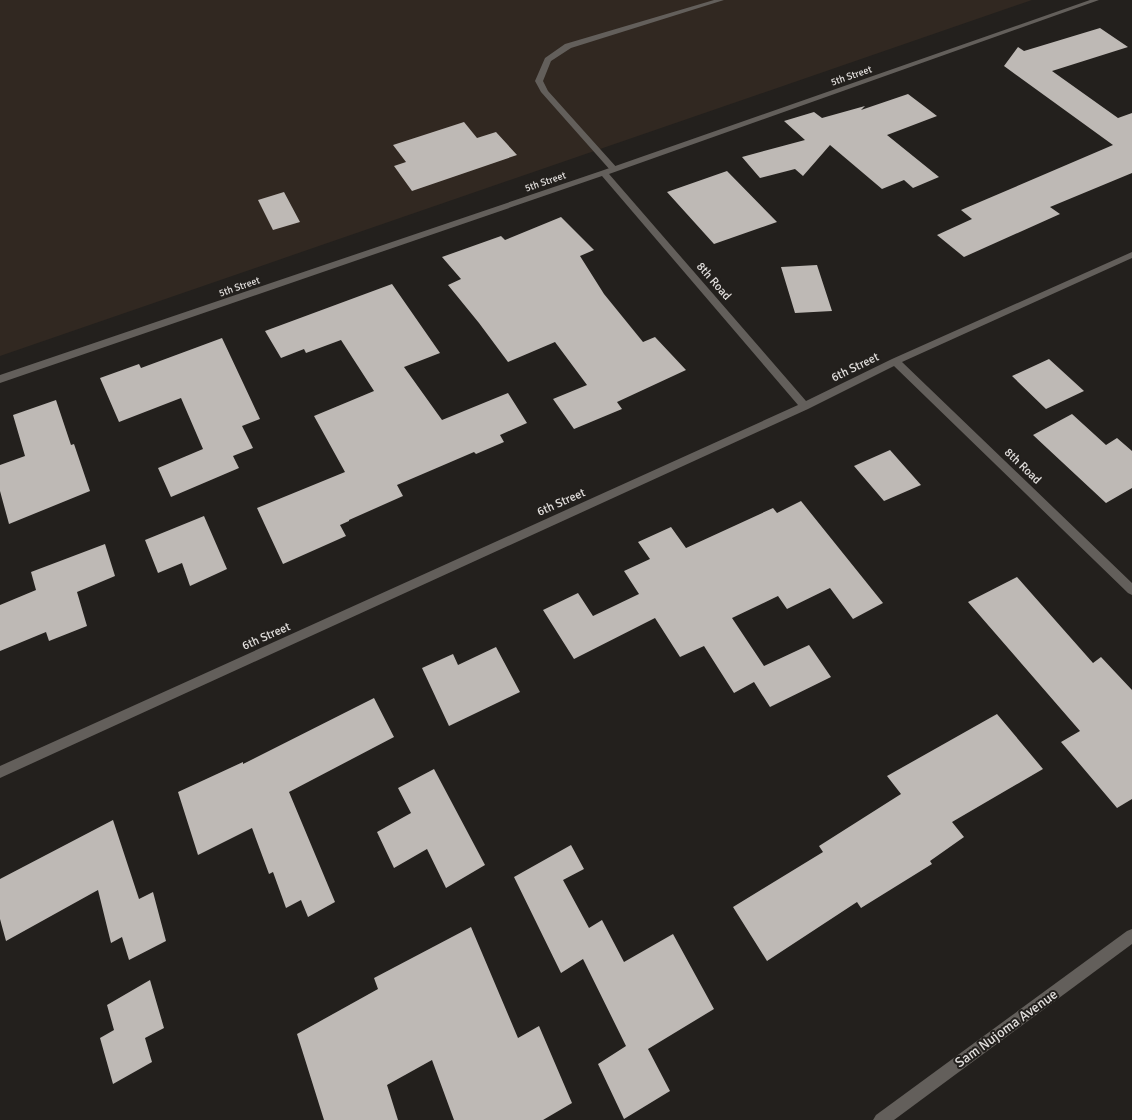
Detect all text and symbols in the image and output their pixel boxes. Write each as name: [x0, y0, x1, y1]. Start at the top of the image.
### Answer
street label: 5th Street: [829, 63, 874, 89]
street label: 5th Street: [523, 169, 568, 195]
street label: 8th Road: [693, 259, 734, 303]
street label: 5th Street: [217, 274, 262, 300]
street label: 6th Street: [829, 350, 881, 385]
street label: 8th Road: [1001, 445, 1044, 488]
street label: 6th Street: [535, 485, 588, 520]
street label: 6th Street: [240, 619, 293, 654]
street label: Sam Nujoma Avenue: [952, 986, 1061, 1071]

